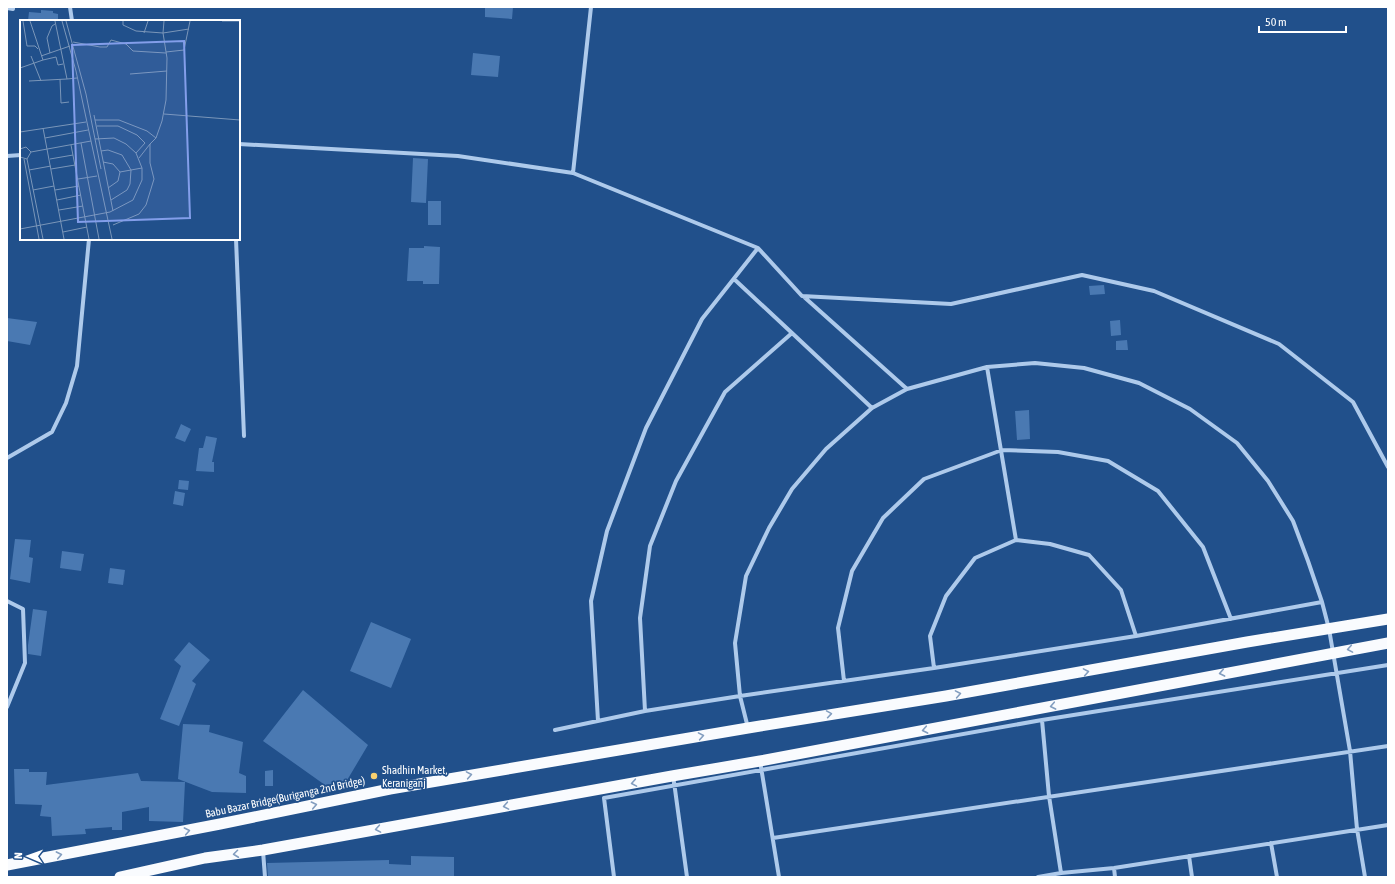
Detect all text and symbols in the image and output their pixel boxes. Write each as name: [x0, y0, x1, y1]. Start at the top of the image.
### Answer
scale bar: [1259, 8, 1346, 34]
text: 50 m: [1265, 15, 1287, 29]
inset map: [20, 20, 240, 240]
one-way arrow: [1346, 645, 1353, 653]
one-way arrow: [1083, 668, 1089, 676]
one-way arrow: [1219, 669, 1225, 677]
one-way arrow: [955, 690, 961, 699]
one-way arrow: [1050, 701, 1056, 709]
one-way arrow: [826, 711, 832, 719]
one-way arrow: [922, 725, 928, 734]
one-way arrow: [698, 732, 704, 741]
place label: Shadhin Market, Keraniganj: [382, 764, 448, 789]
marker: Shadhin Market, Keraniganj: [369, 771, 379, 781]
one-way arrow: [466, 772, 472, 780]
street label: Babu Bazar Bridge(Buriganga 2nd Bridge): [204, 774, 366, 820]
one-way arrow: [631, 778, 637, 786]
one-way arrow: [311, 801, 317, 809]
one-way arrow: [503, 801, 509, 810]
one-way arrow: [375, 825, 381, 833]
one-way arrow: [184, 827, 190, 836]
north arrow: [8, 836, 48, 876]
one-way arrow: [233, 849, 239, 858]
text: N: [12, 852, 24, 859]
one-way arrow: [56, 852, 62, 860]

